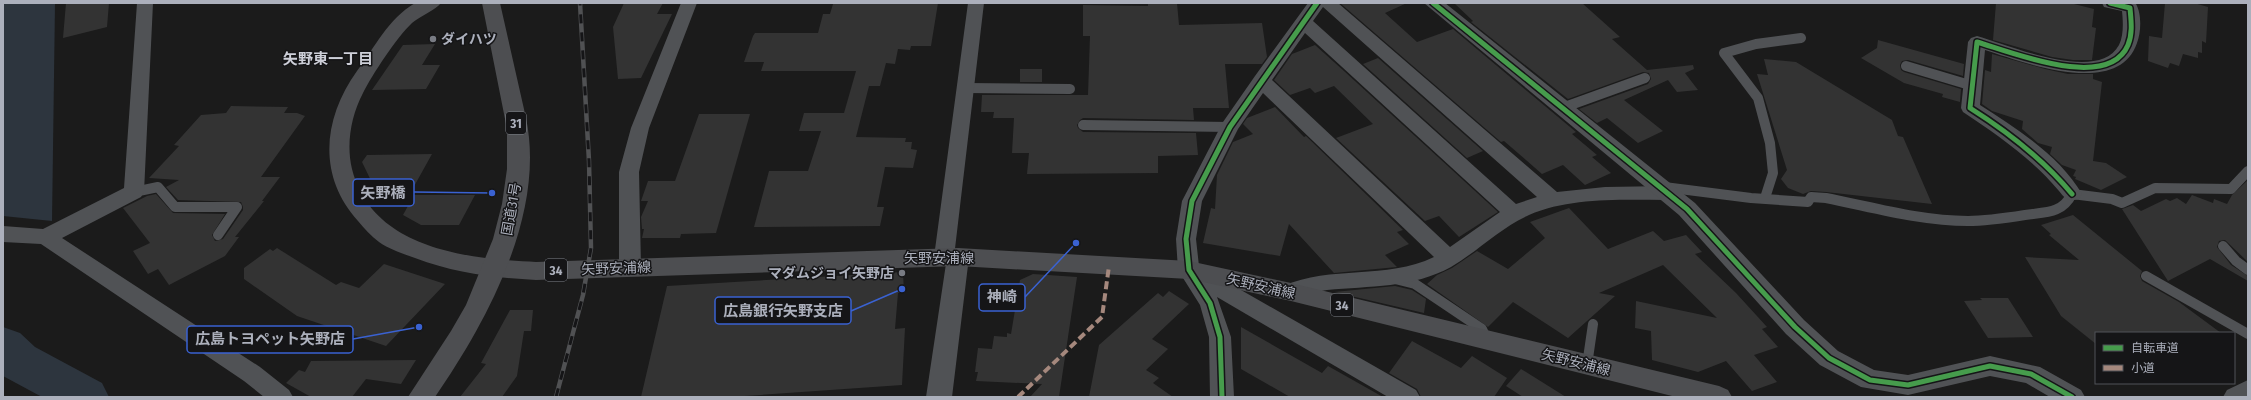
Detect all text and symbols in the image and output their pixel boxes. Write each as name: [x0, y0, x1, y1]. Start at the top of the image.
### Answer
place label: ダイハツ: [441, 31, 497, 48]
marker: ダイハツ: [428, 34, 438, 44]
district label: 矢野東一丁目: [283, 50, 373, 68]
road number: 31: [506, 112, 526, 134]
callout: 矢野橋: [353, 179, 414, 206]
street label: 国道31号: [498, 181, 525, 237]
text: 矢野橋: [360, 184, 406, 202]
street label: 矢野安浦線: [904, 250, 974, 267]
road number: 34: [545, 259, 567, 281]
street label: 矢野安浦線: [581, 259, 651, 278]
place label: マダムジョイ矢野店: [768, 265, 894, 282]
marker: マダムジョイ矢野店: [897, 268, 907, 278]
street label: 矢野安浦線: [1225, 270, 1297, 303]
callout: 神崎: [979, 284, 1025, 311]
text: 神崎: [986, 288, 1017, 306]
road number: 34: [1331, 294, 1353, 316]
callout: 広島銀行矢野支店: [715, 297, 851, 324]
text: 広島銀行矢野支店: [723, 302, 843, 320]
callout: 広島トヨペット矢野店: [187, 326, 353, 353]
text: 広島トヨペット矢野店: [195, 330, 345, 348]
legend: [2095, 332, 2235, 384]
text: 自転車道: [2131, 341, 2179, 355]
street label: 矢野安浦線: [1540, 346, 1612, 379]
text: 小道: [2131, 361, 2155, 375]

